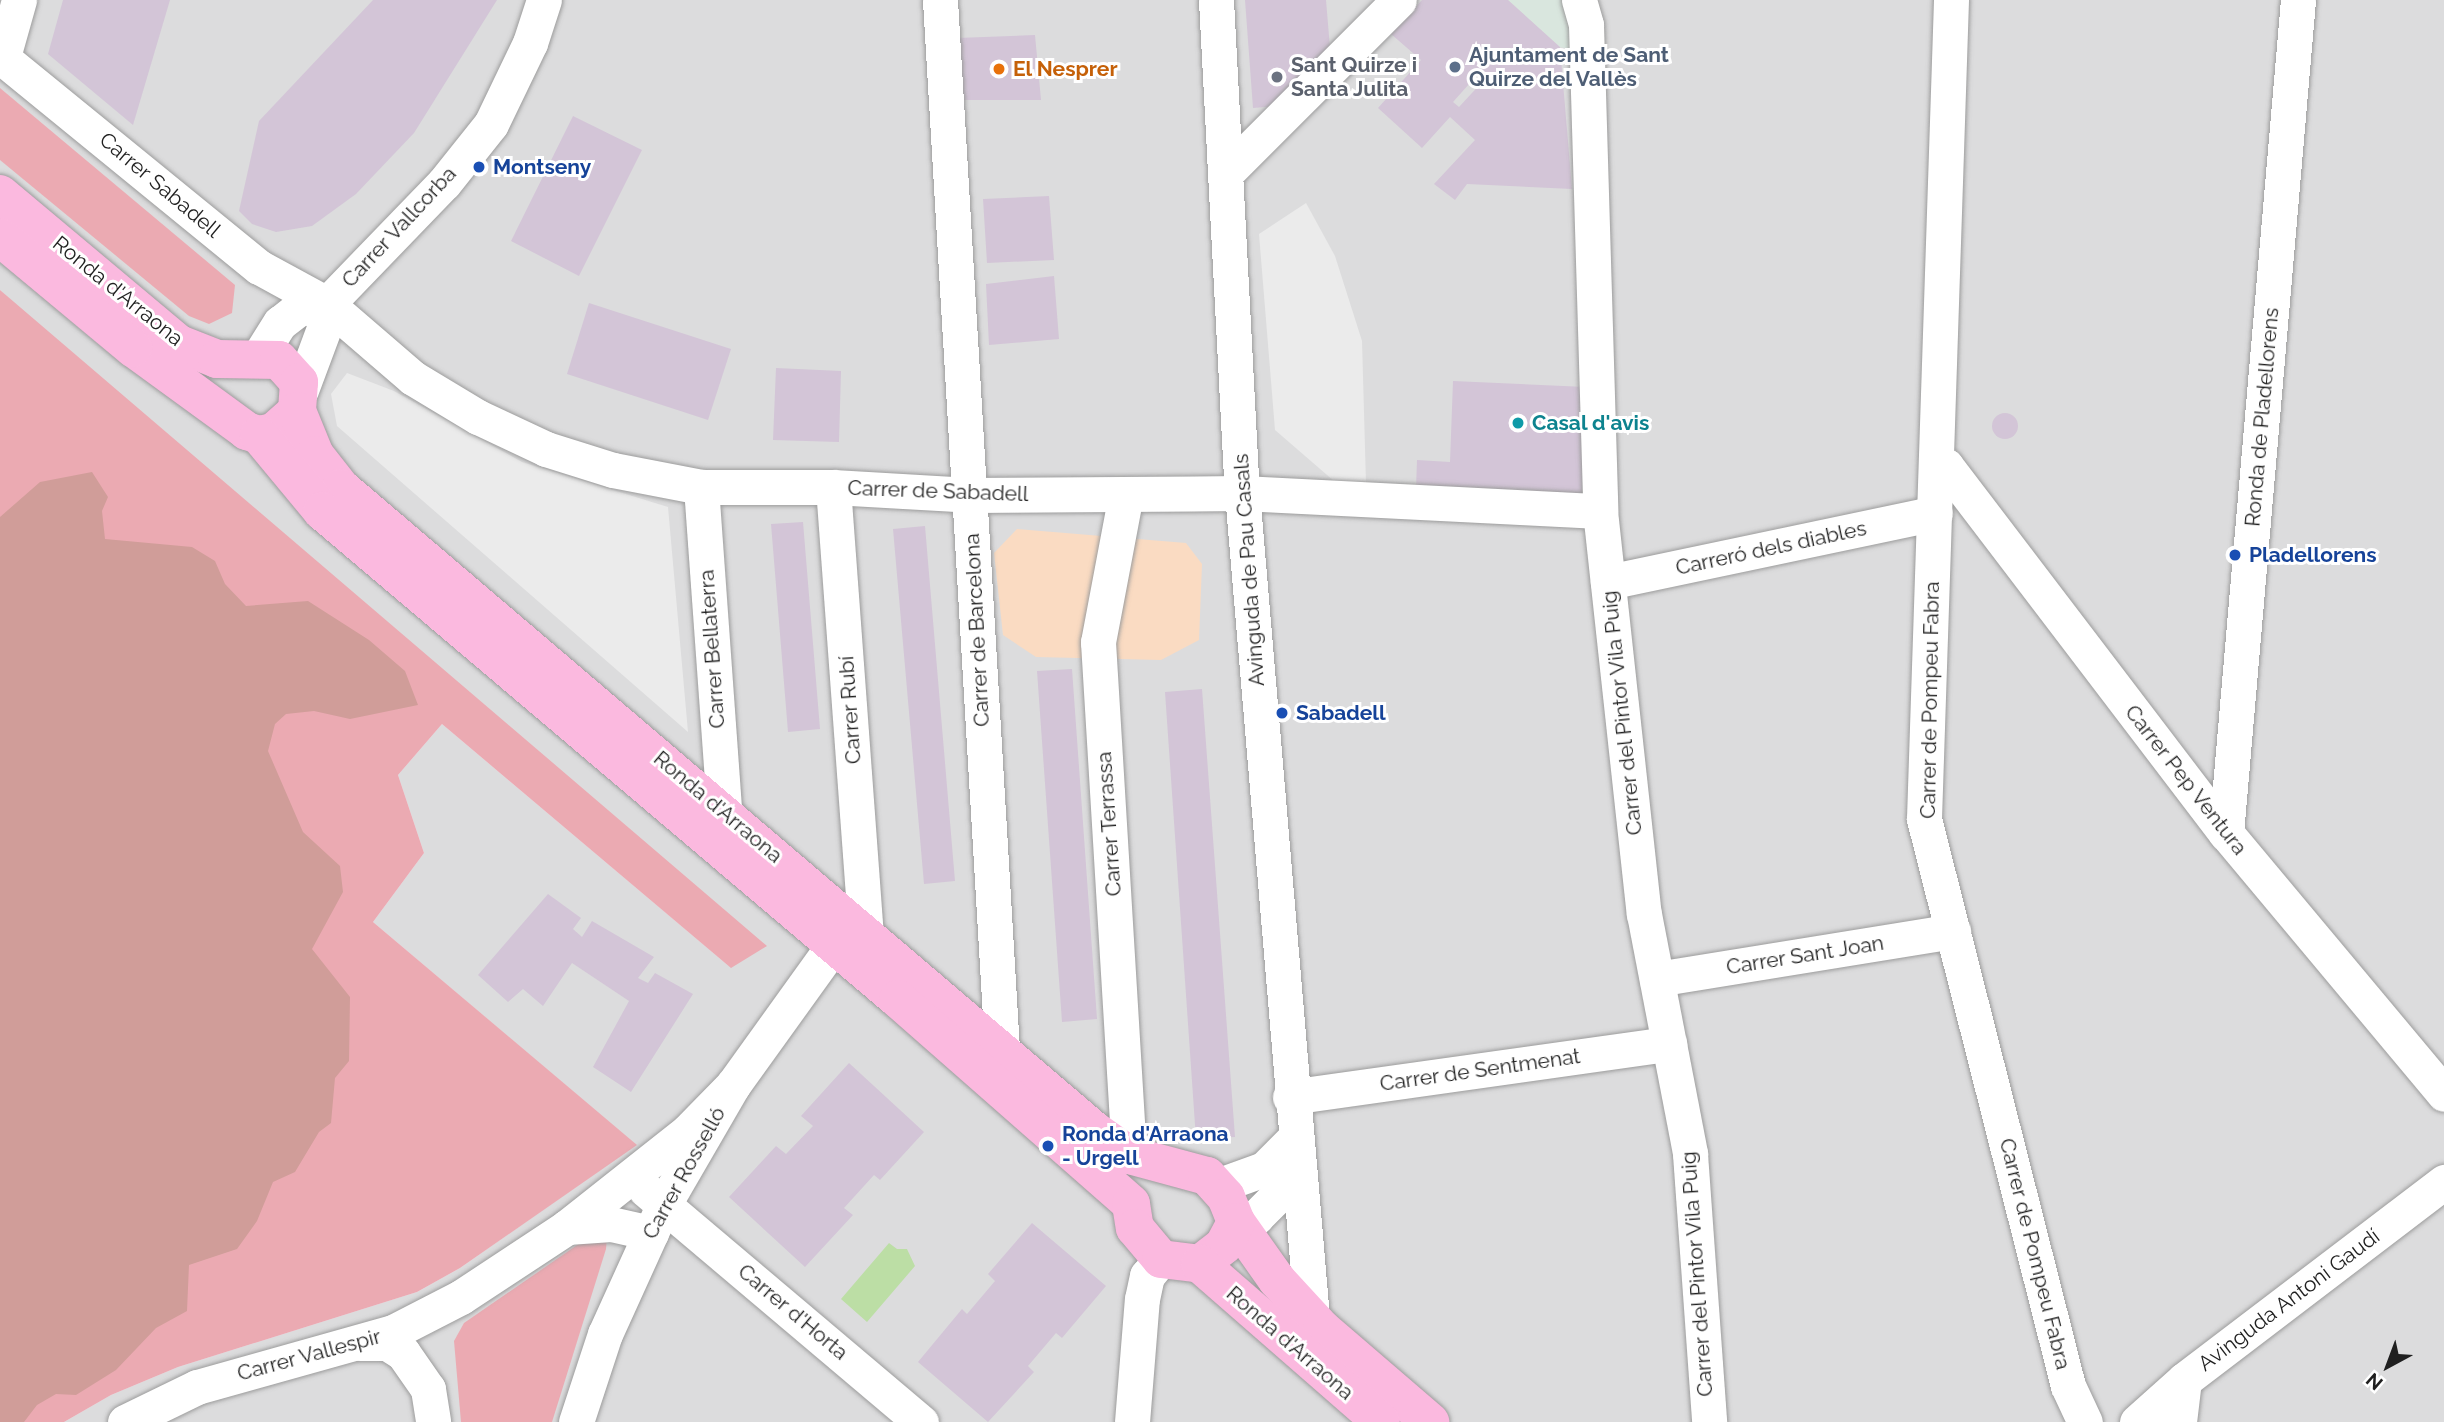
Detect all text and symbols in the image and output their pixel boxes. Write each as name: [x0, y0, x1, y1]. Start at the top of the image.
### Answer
place label: Ajuntament de Sant Quirze del Vallès: [1469, 42, 1669, 92]
place label: Sant Quirze i Santa Julita: [1291, 52, 1417, 102]
place label: El Nesprer: [1013, 56, 1118, 82]
marker: Ajuntament de Sant Quirze del Vallès: [1447, 59, 1463, 75]
marker: El Nesprer: [991, 61, 1007, 77]
marker: Sant Quirze i Santa Julita: [1269, 69, 1285, 85]
street label: Carrer Sabadell: [94, 127, 226, 243]
place label: Montseny: [493, 154, 591, 180]
marker: Montseny: [471, 159, 487, 175]
street label: Carrer Vallcorba: [336, 161, 462, 293]
street label: Ronda d'Arraona: [48, 231, 188, 351]
street label: Ronda de Pladellorens: [2240, 306, 2284, 528]
place label: Casal d'avis: [1532, 410, 1650, 436]
marker: Casal d'avis: [1510, 415, 1526, 431]
street label: Avinguda de Pau Casals: [1228, 453, 1270, 687]
street label: Carrer de Sabadell: [847, 475, 1029, 507]
street label: Carreró dels diables: [1673, 515, 1869, 581]
street label: Carrer de Barcelona: [959, 532, 995, 728]
place label: Pladellorens: [2249, 542, 2377, 568]
marker: Pladellorens: [2227, 547, 2243, 563]
street label: Carrer Bellaterra: [694, 568, 730, 730]
street label: Carrer de Pompeu Fabra: [1915, 581, 1945, 819]
street label: Carrer del Pintor Vila Puig: [1597, 588, 1647, 838]
street label: Carrer Rubí: [834, 655, 866, 765]
place label: Sabadell: [1296, 700, 1386, 726]
street label: Carrer Pep Ventura: [2119, 700, 2253, 860]
marker: Sabadell: [1274, 705, 1290, 721]
street label: Ronda d'Arraona: [648, 746, 788, 868]
street label: Carrer Terrassa: [1091, 750, 1127, 898]
street label: Carrer Sant Joan: [1724, 930, 1886, 980]
street label: Carrer de Sentmenat: [1378, 1043, 1582, 1097]
street label: Carrer Rosselló: [637, 1102, 731, 1244]
place label: Ronda d'Arraona - Urgell: [1062, 1121, 1229, 1171]
street label: Carrer de Pompeu Fabra: [1994, 1135, 2076, 1373]
marker: Ronda d'Arraona - Urgell: [1040, 1138, 1056, 1154]
street label: Carrer del Pintor Vila Puig: [1676, 1149, 1718, 1399]
street label: Avinguda Antoni Gaudí: [2193, 1223, 2385, 1377]
street label: Carrer d'Horta: [733, 1259, 853, 1365]
street label: Ronda d'Arraona: [1221, 1281, 1359, 1405]
street label: Carrer Vallespir: [234, 1324, 384, 1386]
north arrow: [2353, 1331, 2423, 1401]
text: N: [2362, 1369, 2387, 1395]

